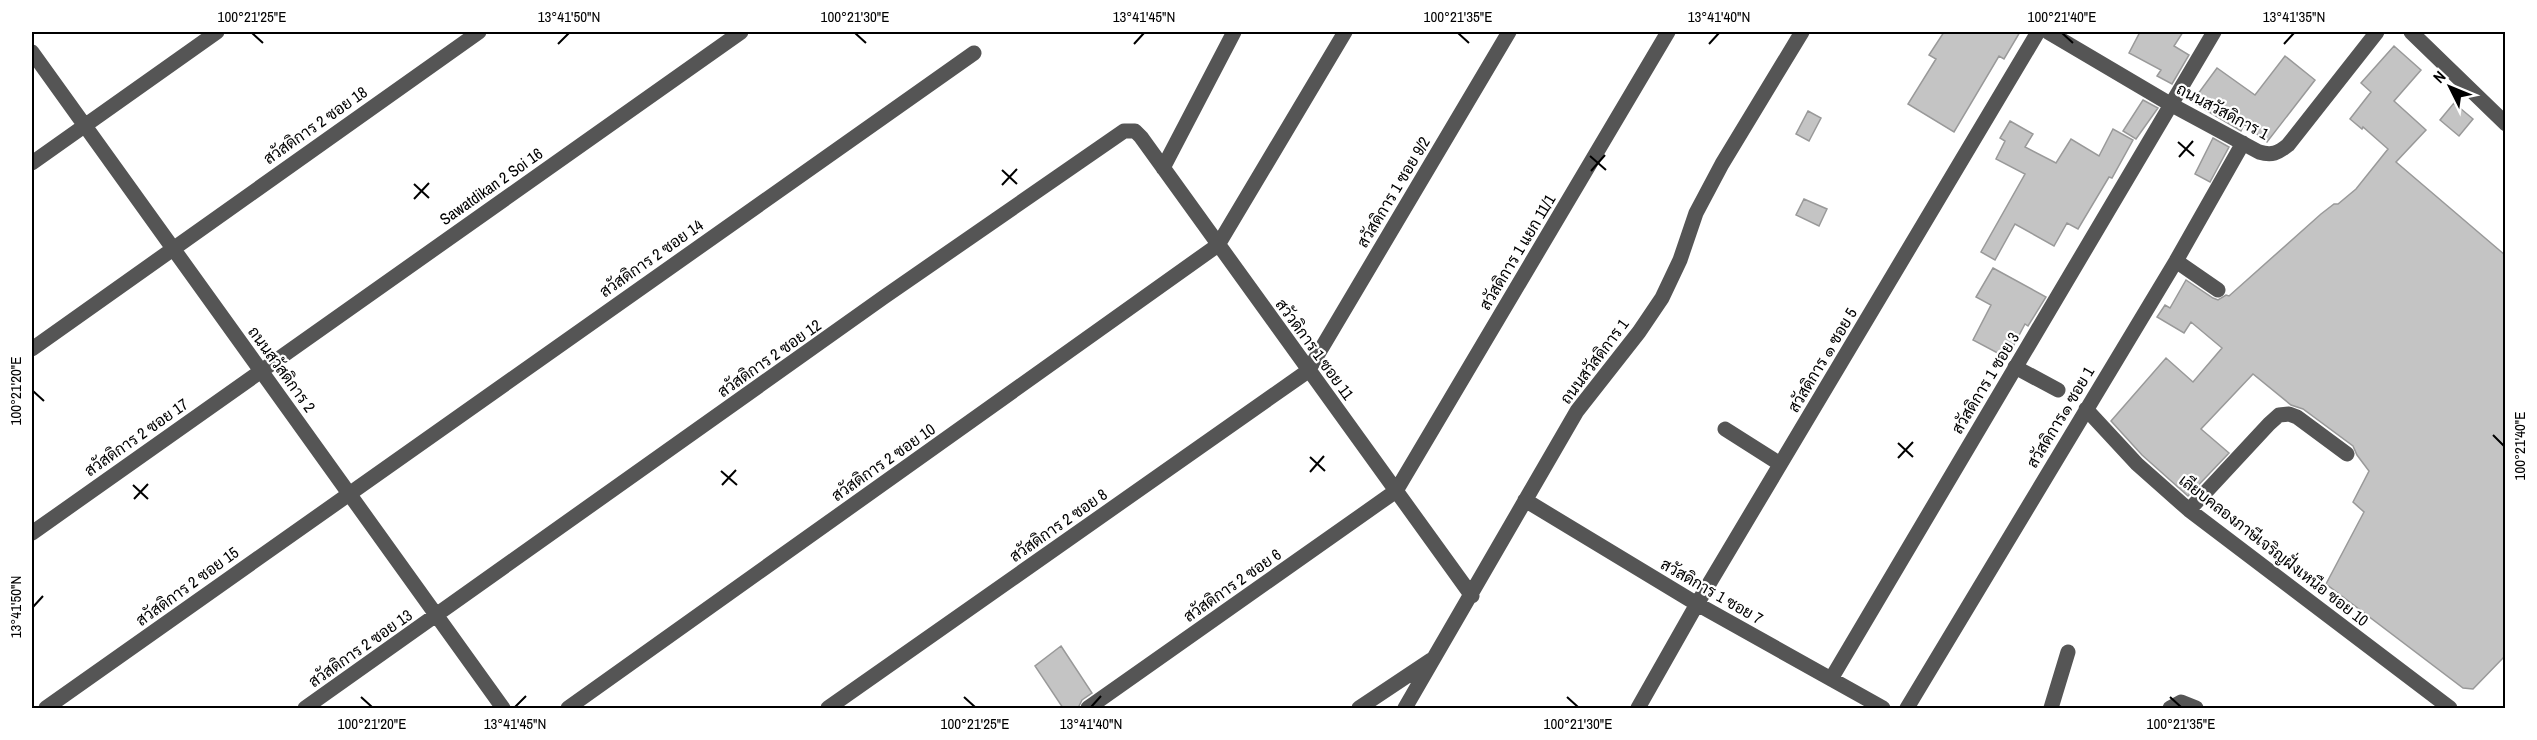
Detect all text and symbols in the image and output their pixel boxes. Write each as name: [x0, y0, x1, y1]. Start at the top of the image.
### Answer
text: 100°21'25"E: [218, 6, 286, 27]
text: 13°41'50"N: [538, 6, 600, 27]
text: 100°21'30"E: [821, 6, 889, 27]
text: 13°41'45"N: [1113, 6, 1175, 27]
text: 100°21'35"E: [1424, 6, 1492, 27]
text: 13°41'40"N: [1688, 6, 1750, 27]
text: 100°21'40"E: [2028, 6, 2096, 27]
text: 13°41'35"N: [2263, 6, 2325, 27]
north arrow: [2420, 57, 2480, 117]
text: N: [2428, 66, 2450, 88]
street label: ถนนสวัสดิการ 1: [2173, 77, 2274, 145]
street label: สวัสดิการ 2 ซอย 18: [259, 81, 371, 169]
street label: สวัสดิการ 1 ซอย 9/2: [1351, 132, 1435, 252]
street label: Sawatdikan 2 Soi 16: [435, 142, 547, 230]
street label: สวัสดิการ 1 แยก 11/1: [1474, 189, 1561, 314]
street label: สวัสดิการ 2 ซอย 14: [595, 214, 707, 302]
street label: สวัวดิการ 1 ซอย 11: [1271, 294, 1360, 405]
street label: สวัสดิการ ๑ ซอย 5: [1782, 304, 1862, 416]
street label: ถนนสวัสดิการ 1: [1555, 313, 1634, 408]
street label: สวัสดิการ 2 ซอย 12: [713, 314, 825, 402]
street label: ถนนสวัสดิการ 2: [243, 321, 321, 417]
street label: สวัสดิการ 1 ซอย 3: [1946, 328, 2024, 438]
text: 100°21'20"E: [5, 357, 26, 425]
street label: สวัสดิการ๑ ซอย 1: [2021, 362, 2099, 472]
street label: สวัสดิการ 2 ซอย 17: [80, 393, 192, 481]
text: 100°21'40"E: [2509, 412, 2530, 480]
street label: สวัสดิการ 2 ซอย 10: [827, 418, 939, 506]
street label: เลียบคลองภาษีเจริญฝั่งเหนือ ซอย 10: [2175, 467, 2375, 631]
street label: สวัสดิการ 2 ซอย 8: [1005, 483, 1111, 567]
street label: สวัสดิการ 2 ซอย 15: [131, 541, 243, 631]
street label: สวัสดิการ 2 ซอย 6: [1179, 543, 1285, 627]
street label: สวัสดิการ 1 ซอย 7: [1657, 553, 1767, 629]
text: 13°41'50"N: [5, 576, 26, 638]
street label: สวัสดิการ 2 ซอย 13: [304, 604, 416, 692]
text: 100°21'20"E: [338, 713, 406, 734]
text: 13°41'45"N: [484, 713, 546, 734]
text: 100°21'25"E: [941, 713, 1009, 734]
text: 13°41'40"N: [1060, 713, 1122, 734]
text: 100°21'30"E: [1544, 713, 1612, 734]
text: 100°21'35"E: [2147, 713, 2215, 734]

